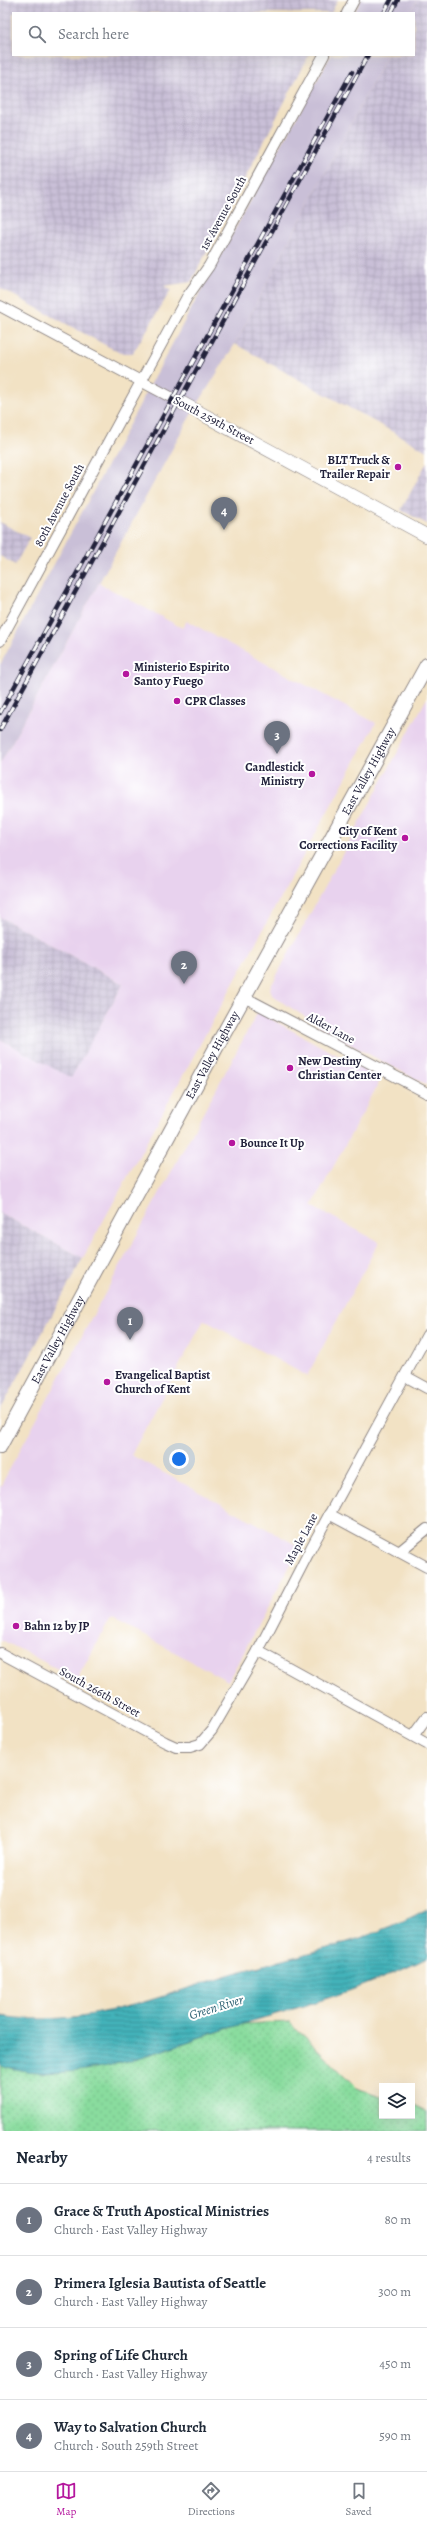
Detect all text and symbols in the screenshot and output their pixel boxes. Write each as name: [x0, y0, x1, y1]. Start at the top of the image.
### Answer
search box: [12, 12, 415, 56]
icon: search: [26, 23, 48, 45]
text: Search here: [58, 24, 129, 44]
street label: 1st Avenue South: [196, 173, 250, 253]
street label: South 259th Street: [171, 392, 257, 448]
place label: BLT Truck & Trailer Repair: [320, 452, 390, 482]
street label: 80th Avenue South: [30, 460, 88, 549]
marker: BLT Truck & Trailer Repair: [393, 462, 403, 472]
pin: 4: [211, 497, 237, 530]
place label: Ministerio Espirito Santo y Fuego: [134, 659, 230, 689]
marker: Ministerio Espirito Santo y Fuego: [121, 669, 131, 679]
place label: CPR Classes: [185, 693, 246, 709]
marker: CPR Classes: [172, 696, 182, 706]
pin: 3: [264, 721, 290, 754]
street label: East Valley Highway: [338, 724, 400, 818]
place label: Candlestick Ministry: [245, 759, 305, 789]
marker: Candlestick Ministry: [307, 769, 317, 779]
place label: City of Kent Corrections Facility: [299, 823, 397, 853]
marker: City of Kent Corrections Facility: [400, 833, 410, 843]
pin: 2: [171, 951, 197, 984]
street label: East Valley Highway: [182, 1007, 243, 1102]
street label: Alder Lane: [303, 1008, 358, 1047]
place label: New Destiny Christian Center: [298, 1053, 381, 1083]
marker: New Destiny Christian Center: [285, 1063, 295, 1073]
place label: Bounce It Up: [240, 1135, 305, 1151]
marker: Bounce It Up: [227, 1138, 237, 1148]
street label: East Valley Highway: [27, 1292, 88, 1387]
pin: 1: [117, 1307, 143, 1340]
place label: Evangelical Baptist Church of Kent: [115, 1367, 210, 1397]
marker: Evangelical Baptist Church of Kent: [102, 1377, 112, 1387]
your location: [169, 1449, 189, 1469]
street label: Maple Lane: [281, 1510, 321, 1568]
place label: Bahn 12 by JP: [24, 1618, 89, 1634]
marker: Bahn 12 by JP: [11, 1621, 21, 1631]
street label: South 266th Street: [57, 1663, 143, 1721]
water label: Green River: [187, 1991, 246, 2023]
map controls: [379, 2083, 415, 2119]
button: layers: [379, 2083, 415, 2119]
text: Nearby: [16, 2146, 67, 2169]
text: 4 results: [367, 2149, 411, 2166]
text: Grace & Truth Apostical Ministries: [54, 2201, 269, 2221]
text: 1: [27, 2211, 31, 2228]
text: 80 m: [384, 2211, 411, 2228]
text: Church · East Valley Highway: [54, 2221, 207, 2238]
text: Primera Iglesia Bautista of Seattle: [54, 2273, 266, 2293]
text: 2: [26, 2283, 32, 2300]
text: 300 m: [378, 2283, 411, 2300]
text: Church · East Valley Highway: [54, 2293, 207, 2310]
text: Spring of Life Church: [54, 2345, 188, 2365]
text: 3: [26, 2355, 32, 2372]
text: 450 m: [379, 2355, 411, 2372]
text: Church · East Valley Highway: [54, 2365, 207, 2382]
text: Way to Salvation Church: [54, 2417, 207, 2437]
text: 4: [26, 2427, 32, 2444]
text: 590 m: [379, 2427, 411, 2444]
text: Church · South 259th Street: [54, 2437, 199, 2454]
tab: Map: [55, 2480, 77, 2519]
tab: Directions: [188, 2480, 235, 2519]
tab: Saved: [346, 2480, 372, 2519]

